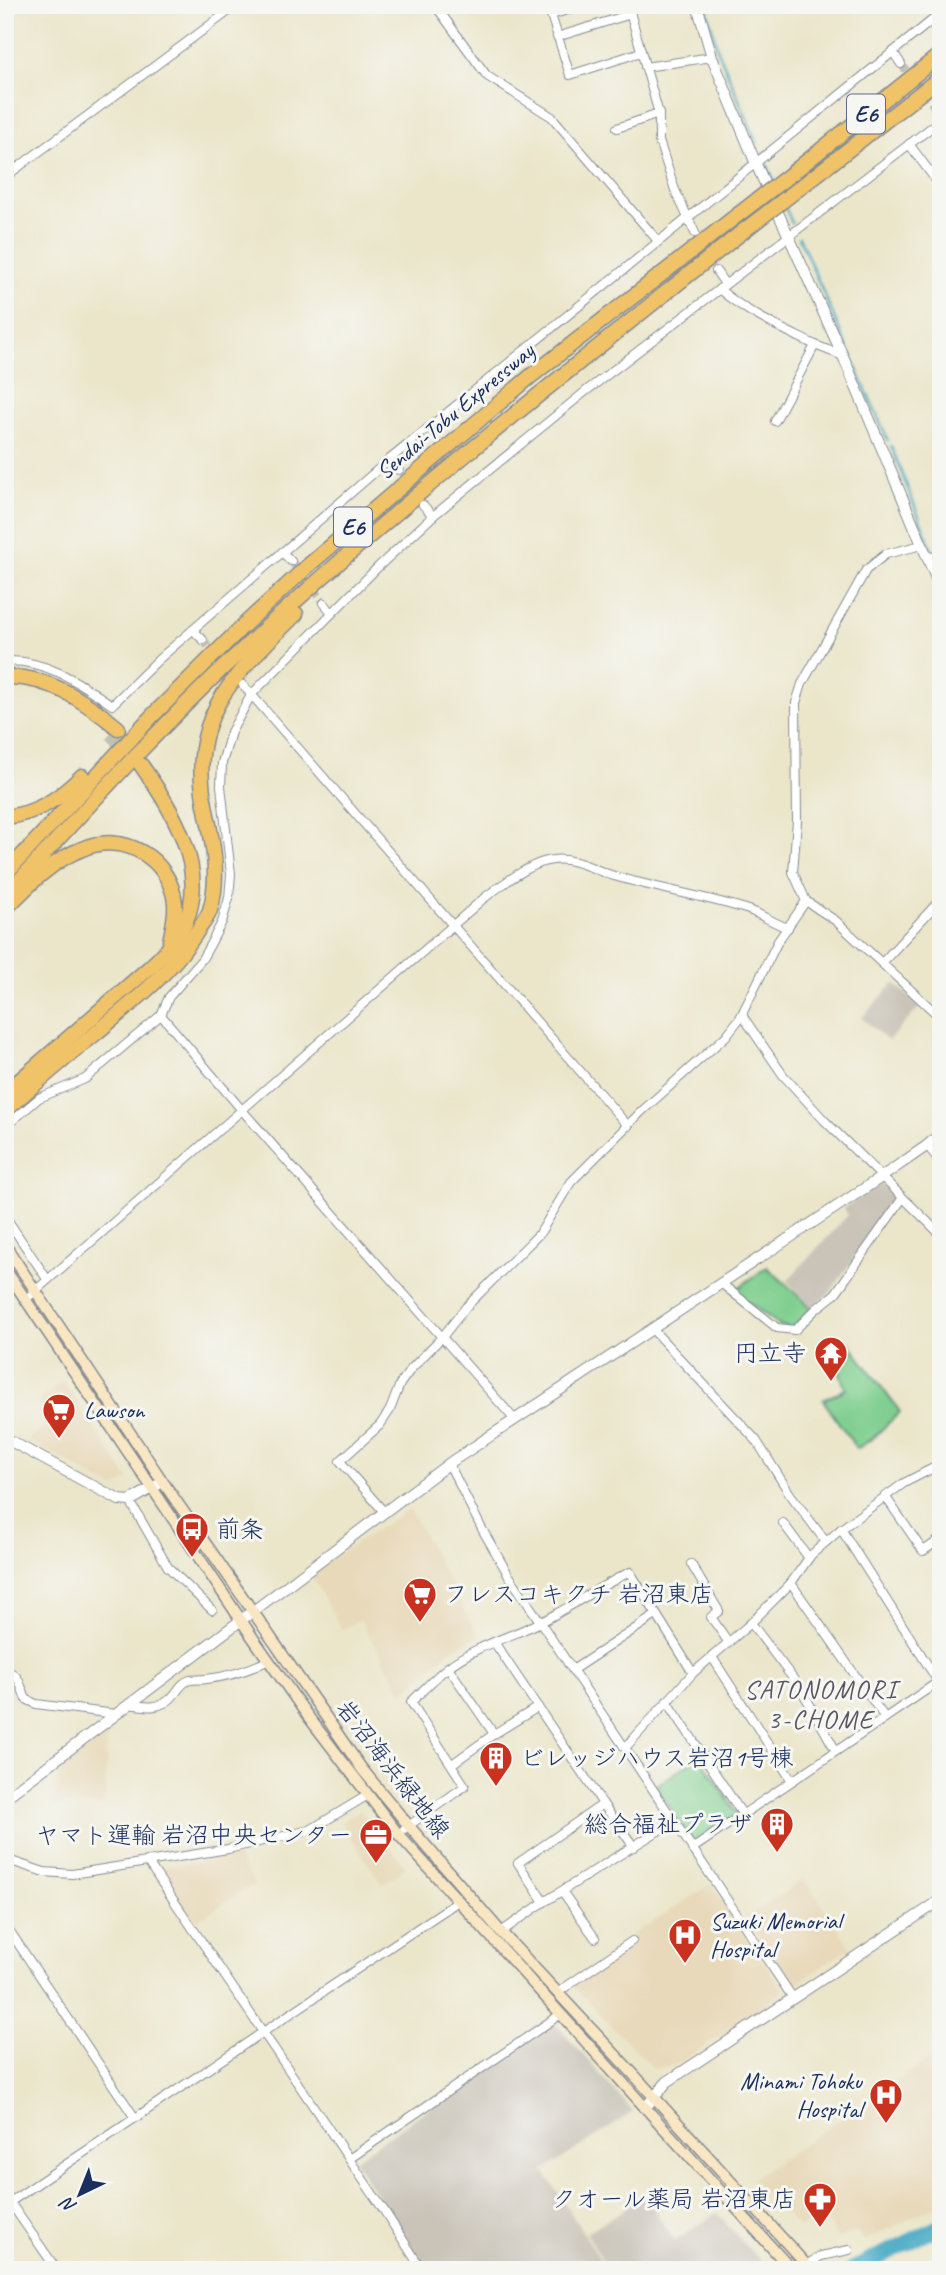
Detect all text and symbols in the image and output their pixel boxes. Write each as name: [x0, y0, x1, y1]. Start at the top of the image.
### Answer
road number: E6: [847, 94, 885, 134]
street label: Sendai-Tobu Expressway: [370, 335, 542, 486]
road number: E6: [334, 508, 372, 547]
temple icon: 円立寺: [812, 1334, 850, 1383]
place label: 円立寺: [734, 1338, 806, 1368]
supermarket icon: Lawson: [40, 1391, 78, 1440]
place label: Lawson: [84, 1395, 146, 1425]
bus stop icon: 前条: [173, 1510, 211, 1559]
place label: 前条: [216, 1514, 264, 1544]
supermarket icon: フレスコキクチ 岩沼東店: [401, 1575, 439, 1624]
place label: フレスコキクチ 岩沼東店: [444, 1579, 714, 1609]
district label: SATONOMORI 3-CHOME: [744, 1673, 901, 1736]
street label: 岩沼海浜緑地線: [329, 1694, 457, 1844]
building icon: ビレッジハウス岩沼1号棟: [477, 1739, 515, 1788]
place label: ビレッジハウス岩沼1号棟: [520, 1743, 793, 1773]
building icon: 総合福祉プラザ: [758, 1805, 796, 1854]
place label: 総合福祉プラザ: [584, 1809, 752, 1839]
office icon: ヤマト運輸 岩沼中央センター: [357, 1816, 395, 1865]
place label: ヤマト運輸 岩沼中央センター: [35, 1820, 352, 1850]
place label: Suzuki Memorial Hospital: [710, 1906, 845, 1964]
hospital icon: Suzuki Memorial Hospital: [666, 1916, 704, 1965]
place label: Minami Tohoku Hospital: [740, 2066, 866, 2124]
hospital icon: Minami Tohoku Hospital: [867, 2076, 905, 2125]
north arrow: [46, 2160, 116, 2230]
pharmacy icon: クオール薬局 岩沼東店: [801, 2180, 839, 2229]
place label: クオール薬局 岩沼東店: [552, 2184, 796, 2214]
text: N: [54, 2191, 82, 2218]

